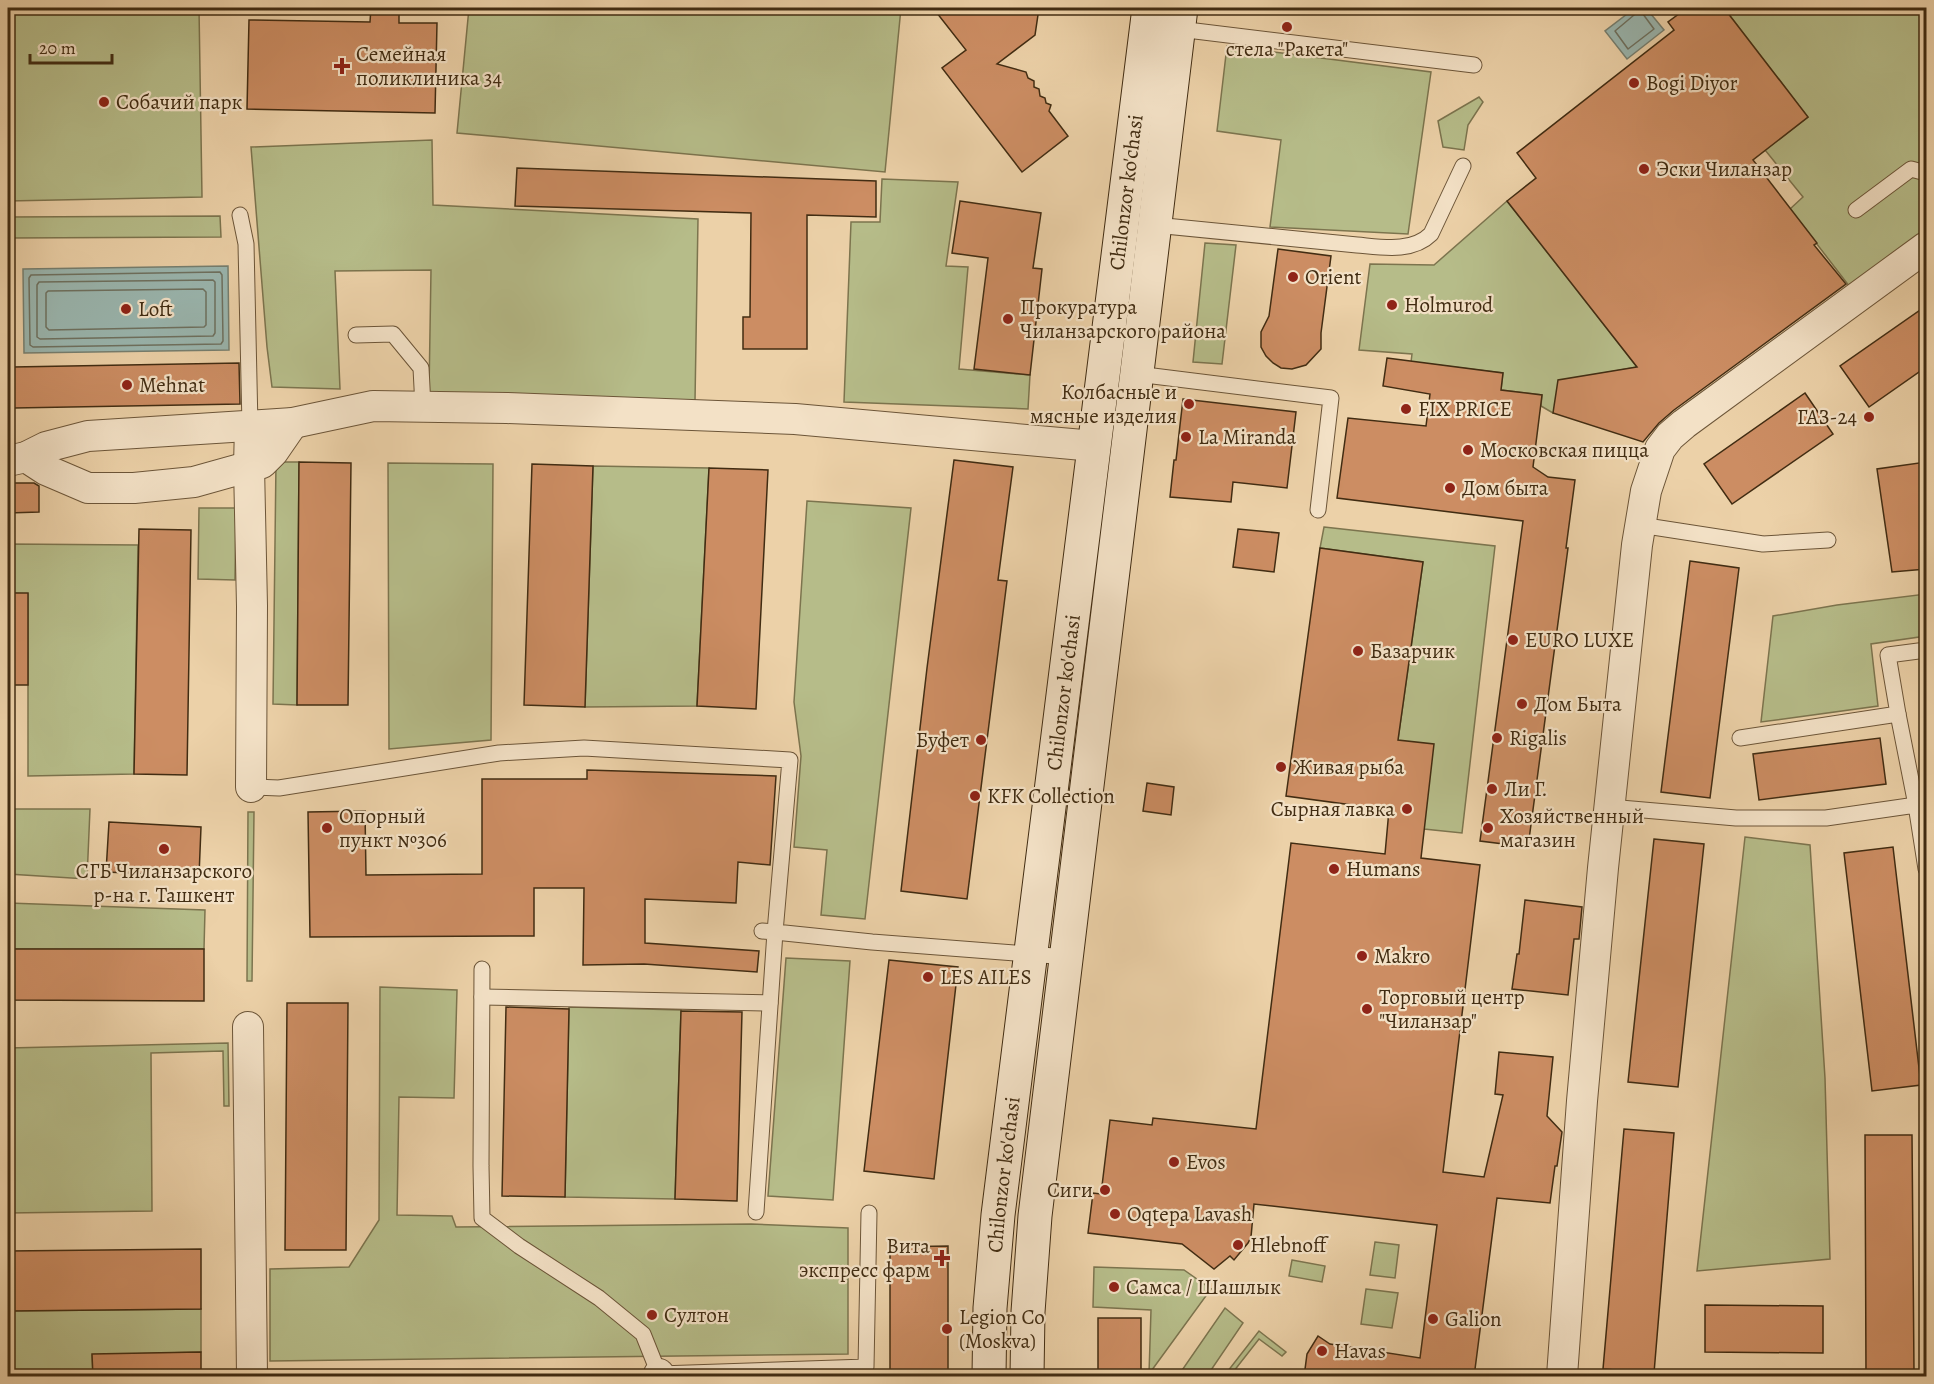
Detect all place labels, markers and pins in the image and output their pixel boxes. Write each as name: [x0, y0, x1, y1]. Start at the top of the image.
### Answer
marker: стела "Ракета": [1280, 20, 1294, 34]
place label: стела "Ракета": [1226, 35, 1348, 63]
place label: Семейная поликлиника 34: [356, 40, 502, 92]
marker: Семейная поликлиника 34: [333, 57, 351, 75]
place label: Bogi Diyor: [1646, 69, 1738, 97]
marker: Bogi Diyor: [1627, 76, 1641, 90]
place label: Собачий парк: [116, 88, 243, 116]
marker: Собачий парк: [97, 95, 111, 109]
place label: Эски Чиланзар: [1656, 155, 1792, 183]
marker: Эски Чиланзар: [1637, 162, 1651, 176]
place label: Orient: [1305, 263, 1361, 291]
marker: Orient: [1286, 270, 1300, 284]
place label: Holmurod: [1404, 291, 1494, 319]
place label: Прокуратура Чиланзарского района: [1020, 293, 1226, 345]
place label: Loft: [138, 295, 173, 323]
marker: Holmurod: [1385, 298, 1399, 312]
marker: Loft: [119, 302, 133, 316]
marker: Прокуратура Чиланзарского района: [1001, 312, 1015, 326]
place label: Mehnat: [139, 371, 205, 399]
marker: Mehnat: [120, 378, 134, 392]
place label: Колбасные и мясные изделия: [1030, 378, 1177, 430]
place label: FIX PRICE: [1418, 395, 1512, 423]
marker: Колбасные и мясные изделия: [1182, 397, 1196, 411]
marker: FIX PRICE: [1399, 402, 1413, 416]
place label: ГАЗ-24: [1797, 403, 1857, 431]
marker: ГАЗ-24: [1862, 410, 1876, 424]
place label: La Miranda: [1198, 423, 1296, 451]
marker: La Miranda: [1179, 430, 1193, 444]
place label: Московская пицца: [1480, 436, 1649, 464]
marker: Московская пицца: [1461, 443, 1475, 457]
place label: Дом быта: [1462, 474, 1549, 502]
marker: Дом быта: [1443, 481, 1457, 495]
place label: EURO LUXE: [1525, 626, 1634, 654]
marker: EURO LUXE: [1506, 633, 1520, 647]
place label: Базарчик: [1370, 637, 1455, 665]
marker: Базарчик: [1351, 644, 1365, 658]
place label: Дом Быта: [1534, 690, 1622, 718]
marker: Дом Быта: [1515, 697, 1529, 711]
place label: Rigalis: [1509, 724, 1567, 752]
place label: Буфет: [916, 726, 969, 754]
marker: Rigalis: [1490, 731, 1504, 745]
marker: Буфет: [974, 733, 988, 747]
place label: Живая рыба: [1293, 753, 1405, 781]
marker: Живая рыба: [1274, 760, 1288, 774]
place label: Ли Г.: [1504, 775, 1548, 803]
place label: KFK Collection: [987, 782, 1115, 810]
marker: Ли Г.: [1485, 782, 1499, 796]
marker: KFK Collection: [968, 789, 982, 803]
place label: Сырная лавка: [1271, 795, 1395, 823]
place label: Опорный пункт №306: [339, 802, 447, 854]
marker: Сырная лавка: [1400, 802, 1414, 816]
place label: Хозяйственный магазин: [1500, 802, 1644, 854]
marker: Опорный пункт №306: [320, 821, 334, 835]
marker: Хозяйственный магазин: [1481, 821, 1495, 835]
marker: СГБ Чиланзарского р-на г. Ташкент: [157, 842, 171, 856]
place label: Humans: [1346, 855, 1420, 883]
place label: СГБ Чиланзарского р-на г. Ташкент: [76, 857, 252, 909]
marker: Humans: [1327, 862, 1341, 876]
place label: Makro: [1374, 942, 1430, 970]
marker: Makro: [1355, 949, 1369, 963]
place label: LES AILES: [940, 963, 1032, 991]
marker: LES AILES: [921, 970, 935, 984]
place label: Торговый центр "Чиланзар": [1379, 983, 1525, 1035]
marker: Торговый центр "Чиланзар": [1360, 1002, 1374, 1016]
place label: Evos: [1186, 1148, 1226, 1176]
marker: Evos: [1167, 1155, 1181, 1169]
place label: Сиги: [1047, 1176, 1093, 1204]
marker: Сиги: [1098, 1183, 1112, 1197]
place label: Oqtepa Lavash: [1127, 1200, 1252, 1228]
marker: Oqtepa Lavash: [1108, 1207, 1122, 1221]
place label: Hlebnoff: [1250, 1231, 1329, 1259]
place label: Вита экспресс фарм: [799, 1232, 930, 1284]
marker: Hlebnoff: [1231, 1238, 1245, 1252]
marker: Вита экспресс фарм: [935, 1251, 949, 1265]
place label: Самса / Шашлык: [1126, 1273, 1281, 1301]
marker: Самса / Шашлык: [1107, 1280, 1121, 1294]
place label: Султон: [664, 1301, 729, 1329]
place label: Legion Co (Moskva): [959, 1303, 1045, 1355]
place label: Galion: [1445, 1305, 1502, 1333]
marker: Султон: [645, 1308, 659, 1322]
marker: Galion: [1426, 1312, 1440, 1326]
marker: Legion Co (Moskva): [940, 1322, 954, 1336]
place label: Havas: [1334, 1337, 1386, 1365]
marker: Havas: [1315, 1344, 1329, 1358]

